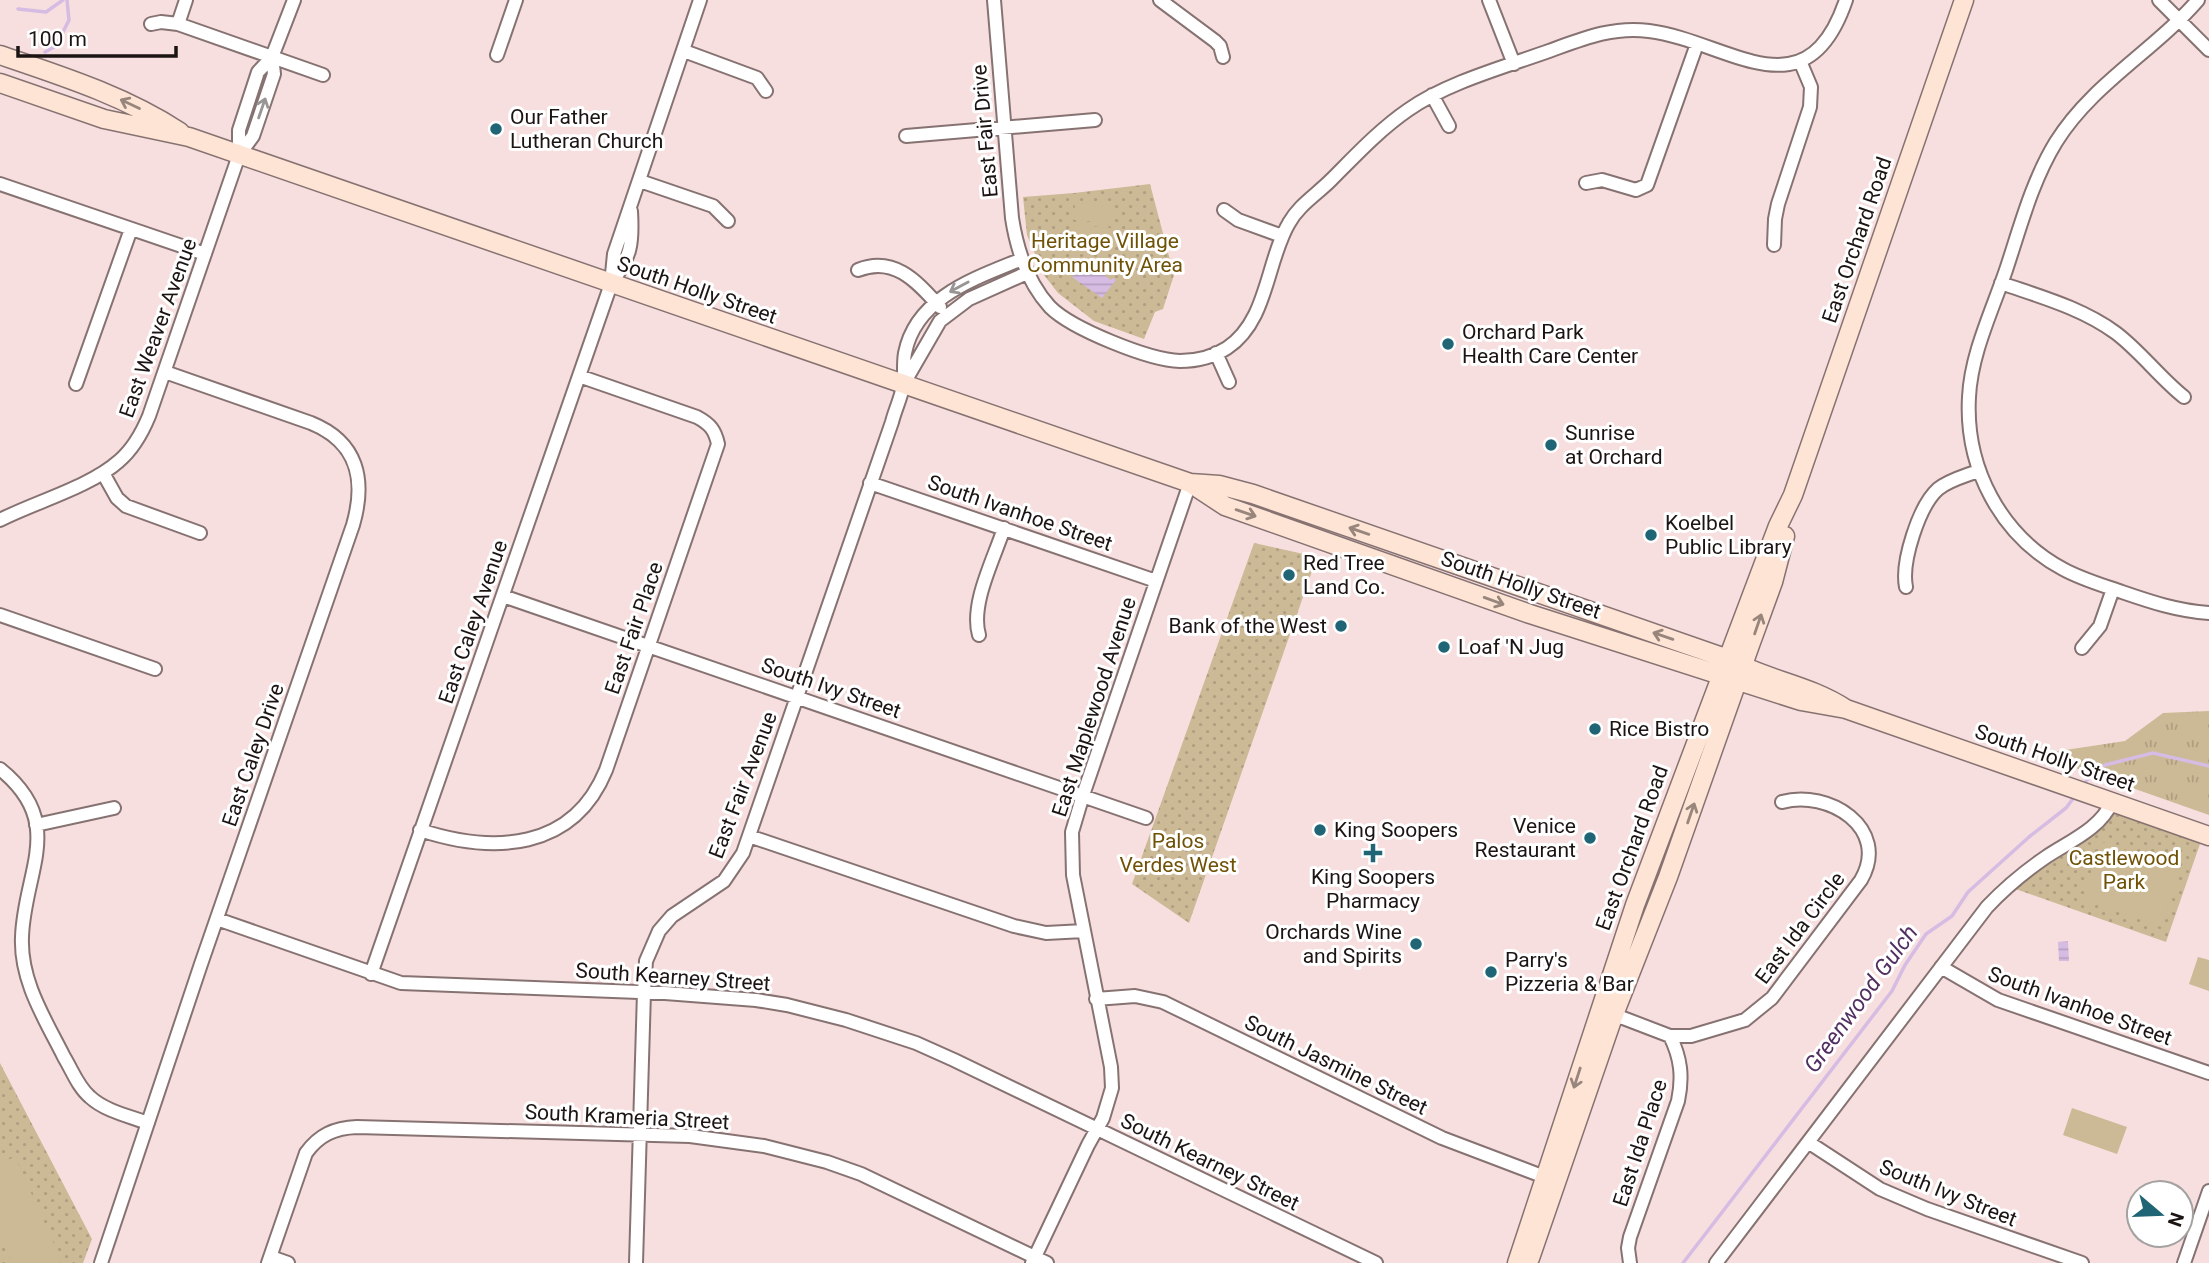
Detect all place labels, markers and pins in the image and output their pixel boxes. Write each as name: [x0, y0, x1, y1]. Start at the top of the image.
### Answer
place label: Our Father Lutheran Church: [510, 105, 663, 153]
marker: Our Father Lutheran Church: [488, 121, 504, 137]
place label: Orchard Park Health Care Center: [1462, 320, 1638, 368]
marker: Orchard Park Health Care Center: [1440, 336, 1456, 352]
place label: Sunrise at Orchard: [1565, 421, 1663, 469]
marker: Sunrise at Orchard: [1543, 437, 1559, 453]
place label: Koelbel Public Library: [1665, 511, 1792, 559]
marker: Koelbel Public Library: [1643, 527, 1659, 543]
place label: Red Tree Land Co.: [1303, 551, 1386, 599]
marker: Red Tree Land Co.: [1281, 567, 1297, 583]
place label: Bank of the West: [1169, 614, 1327, 638]
marker: Bank of the West: [1333, 618, 1349, 634]
place label: Loaf 'N Jug: [1458, 635, 1564, 659]
marker: Loaf 'N Jug: [1436, 639, 1452, 655]
place label: Rice Bistro: [1609, 717, 1709, 741]
marker: Rice Bistro: [1587, 721, 1603, 737]
place label: Venice Restaurant: [1475, 814, 1576, 862]
place label: King Soopers: [1334, 818, 1458, 842]
marker: King Soopers: [1312, 822, 1328, 838]
marker: Venice Restaurant: [1582, 830, 1598, 846]
marker: King Soopers Pharmacy: [1365, 845, 1381, 861]
place label: King Soopers Pharmacy: [1311, 865, 1435, 913]
place label: Orchards Wine and Spirits: [1265, 920, 1402, 968]
marker: Orchards Wine and Spirits: [1408, 936, 1424, 952]
place label: Parry's Pizzeria & Bar: [1505, 948, 1634, 996]
marker: Parry's Pizzeria & Bar: [1483, 964, 1499, 980]

